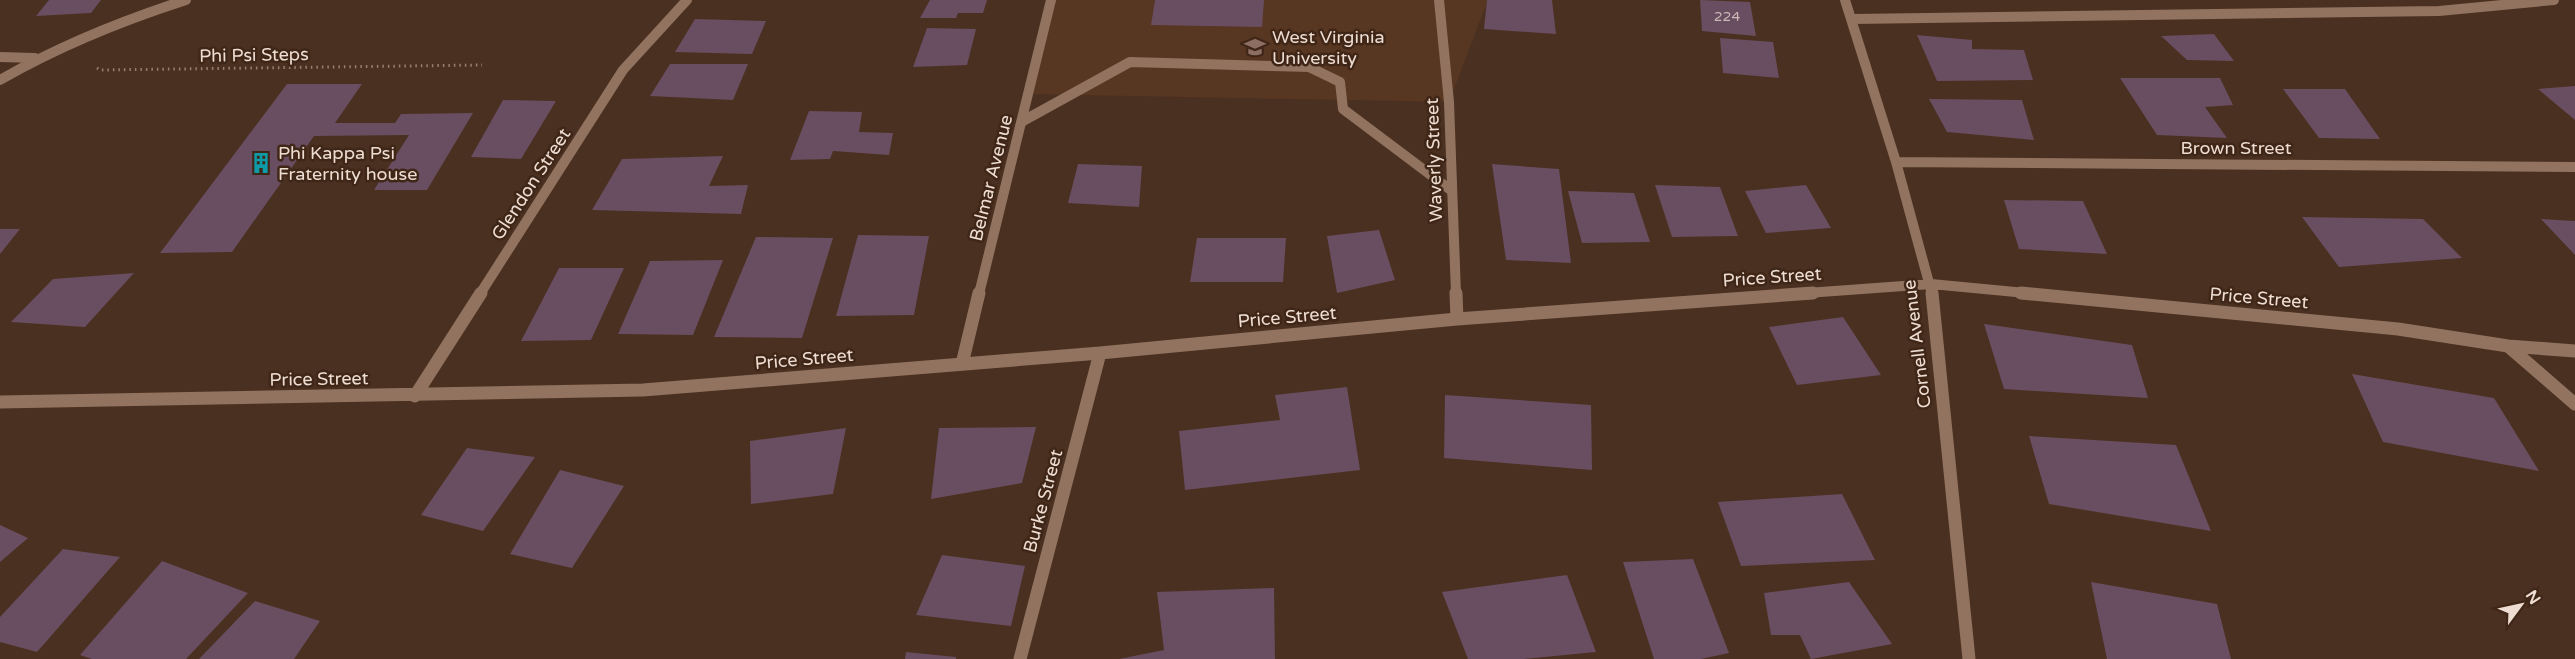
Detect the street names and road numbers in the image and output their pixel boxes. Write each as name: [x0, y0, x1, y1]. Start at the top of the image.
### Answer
street label: Phi Psi Steps: [199, 43, 309, 67]
street label: Waverly Street: [1421, 97, 1447, 222]
street label: Belmar Avenue: [965, 112, 1017, 244]
street label: Glendon Street: [487, 124, 575, 244]
street label: Brown Street: [2180, 137, 2292, 159]
street label: Price Street: [1722, 263, 1822, 291]
street label: Cornell Avenue: [1898, 279, 1936, 409]
street label: Price Street: [2209, 283, 2309, 313]
street label: Price Street: [1237, 302, 1337, 332]
street label: Price Street: [754, 344, 854, 374]
street label: Price Street: [269, 367, 369, 391]
street label: Burke Street: [1019, 447, 1067, 555]

